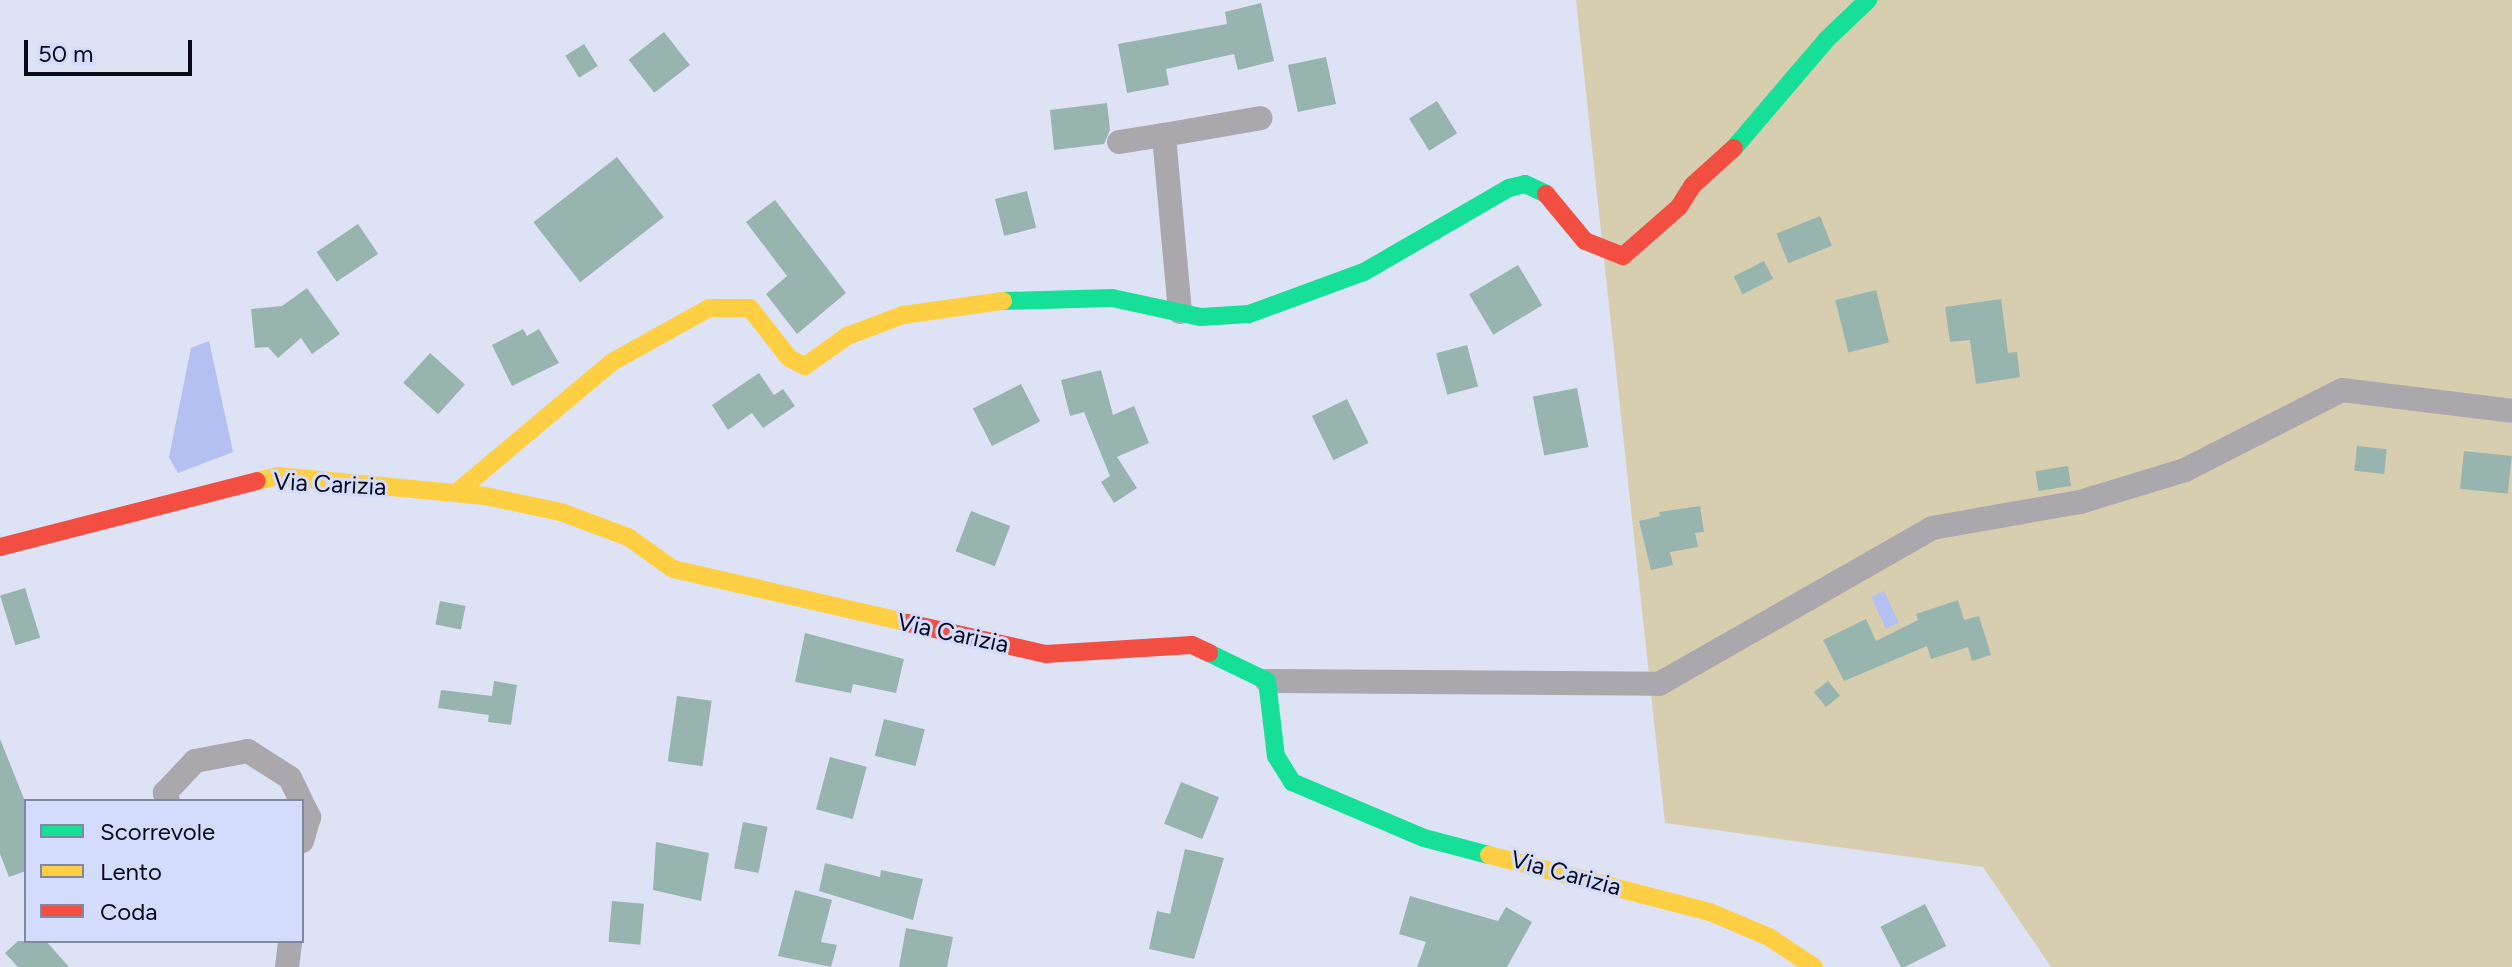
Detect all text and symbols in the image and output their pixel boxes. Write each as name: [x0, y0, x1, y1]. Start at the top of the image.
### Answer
scale bar: [28, 24, 196, 74]
text: 50 m: [38, 39, 94, 68]
street label: Via Carizia: [273, 467, 387, 501]
street label: Via Carizia: [895, 607, 1011, 659]
legend: [24, 799, 304, 943]
text: Scorrevole: [100, 817, 215, 846]
street label: Via Carizia: [1508, 844, 1624, 902]
text: Lento: [100, 857, 162, 886]
text: Coda: [100, 897, 158, 926]

